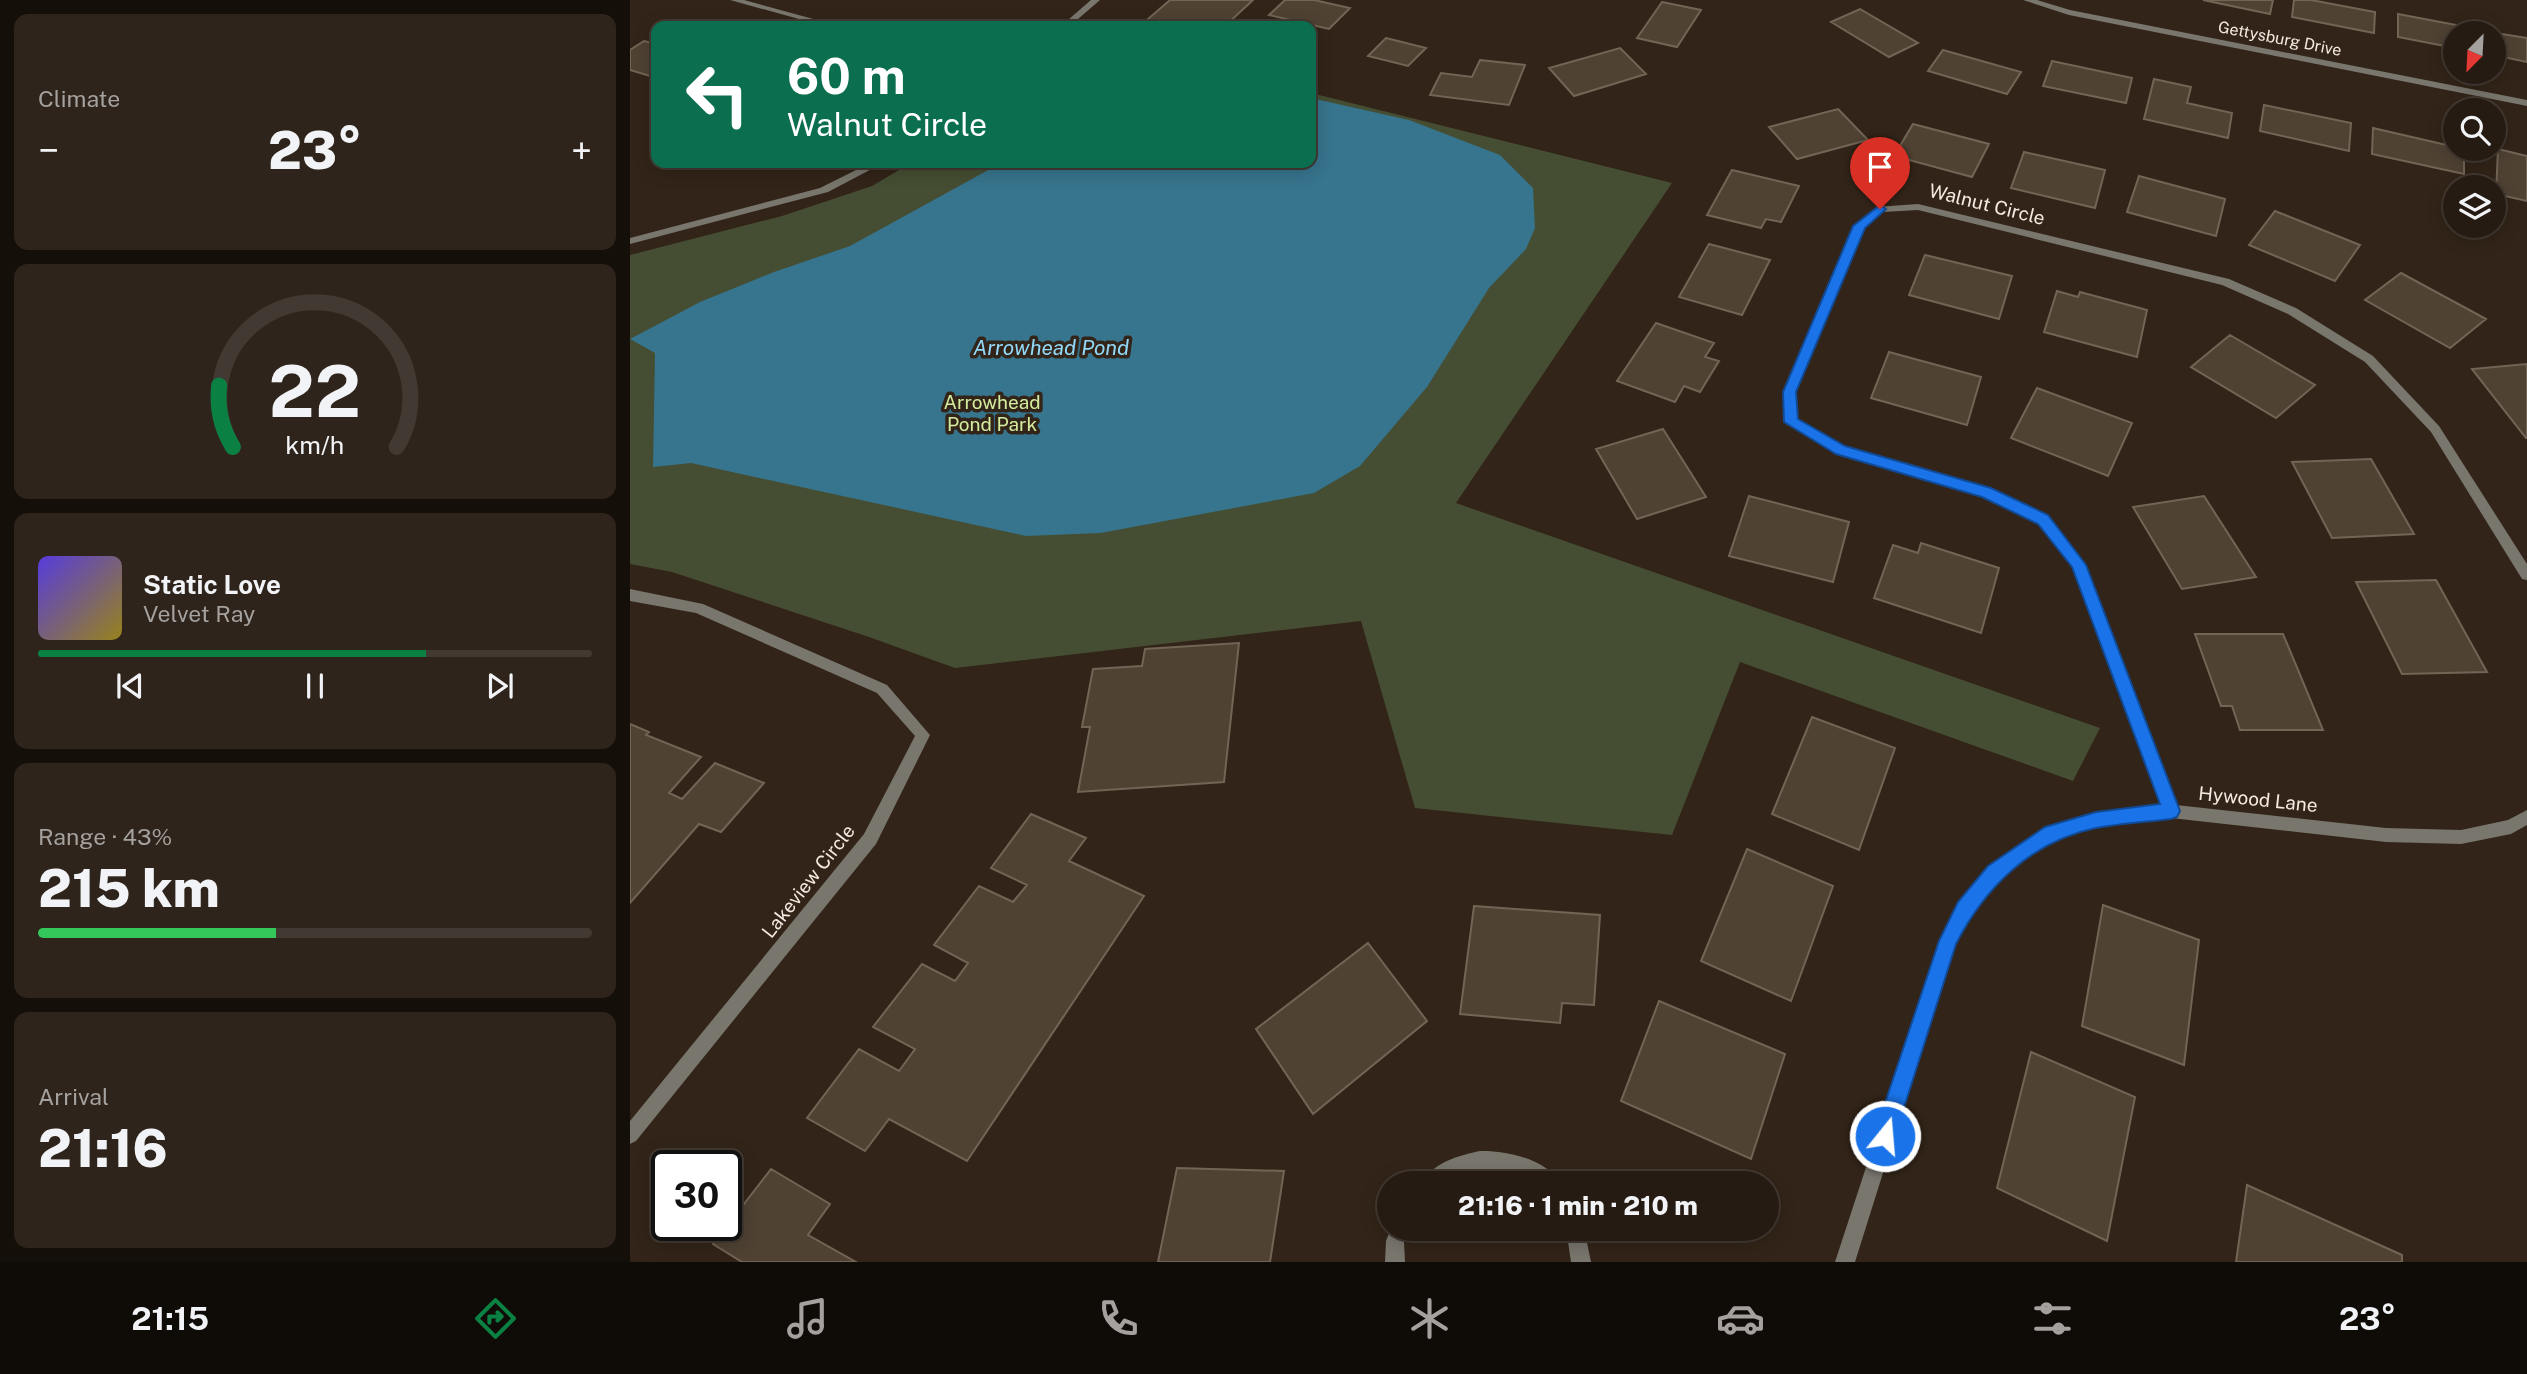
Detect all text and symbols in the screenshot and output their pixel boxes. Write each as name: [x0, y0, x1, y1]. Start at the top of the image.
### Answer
street label: Gettysburg Drive: [2216, 17, 2343, 60]
north arrow: [2443, 21, 2506, 84]
map controls: [2443, 21, 2506, 238]
text: 60 m: [787, 47, 906, 105]
icon: left: [672, 49, 763, 140]
text: Climate: [38, 85, 120, 112]
button: search: [2443, 98, 2506, 161]
text: Walnut Circle: [787, 106, 987, 143]
text: 23°: [268, 120, 362, 181]
text: −: [38, 128, 59, 173]
text: +: [571, 128, 592, 173]
pin: [1850, 137, 1910, 209]
icon: arrive: [1861, 148, 1899, 186]
button: layers: [2443, 175, 2506, 238]
street label: Walnut Circle: [1927, 179, 2047, 229]
water label: Arrowhead Pond: [973, 335, 1129, 360]
text: 22: [269, 349, 361, 434]
park label: Arrowhead Pond Park: [943, 391, 1041, 435]
text: km/h: [286, 430, 344, 460]
text: Static Love: [143, 569, 281, 600]
text: Velvet Ray: [143, 600, 255, 627]
icon: previous: [111, 667, 149, 705]
icon: pause: [296, 667, 334, 705]
icon: next: [481, 667, 519, 705]
street label: Hywood Lane: [2197, 782, 2319, 816]
street label: Lakeview Circle: [757, 820, 859, 942]
text: Range · 43%: [38, 823, 172, 850]
text: 215 km: [38, 858, 220, 919]
text: Arrival: [38, 1083, 109, 1110]
position arrow: [1848, 1099, 1922, 1173]
text: 21:16: [38, 1118, 168, 1179]
speed limit sign: 30: [651, 1150, 742, 1241]
text: 21:16 · 1 min · 210 m: [1458, 1190, 1698, 1221]
icon: directions: [471, 1294, 520, 1343]
icon: music: [783, 1294, 832, 1343]
icon: phone: [1094, 1294, 1143, 1343]
icon: climate: [1405, 1294, 1454, 1343]
icon: car: [1716, 1294, 1765, 1343]
icon: filters: [2028, 1294, 2077, 1343]
text: 21:15: [131, 1300, 209, 1337]
text: 23°: [2339, 1300, 2396, 1337]

